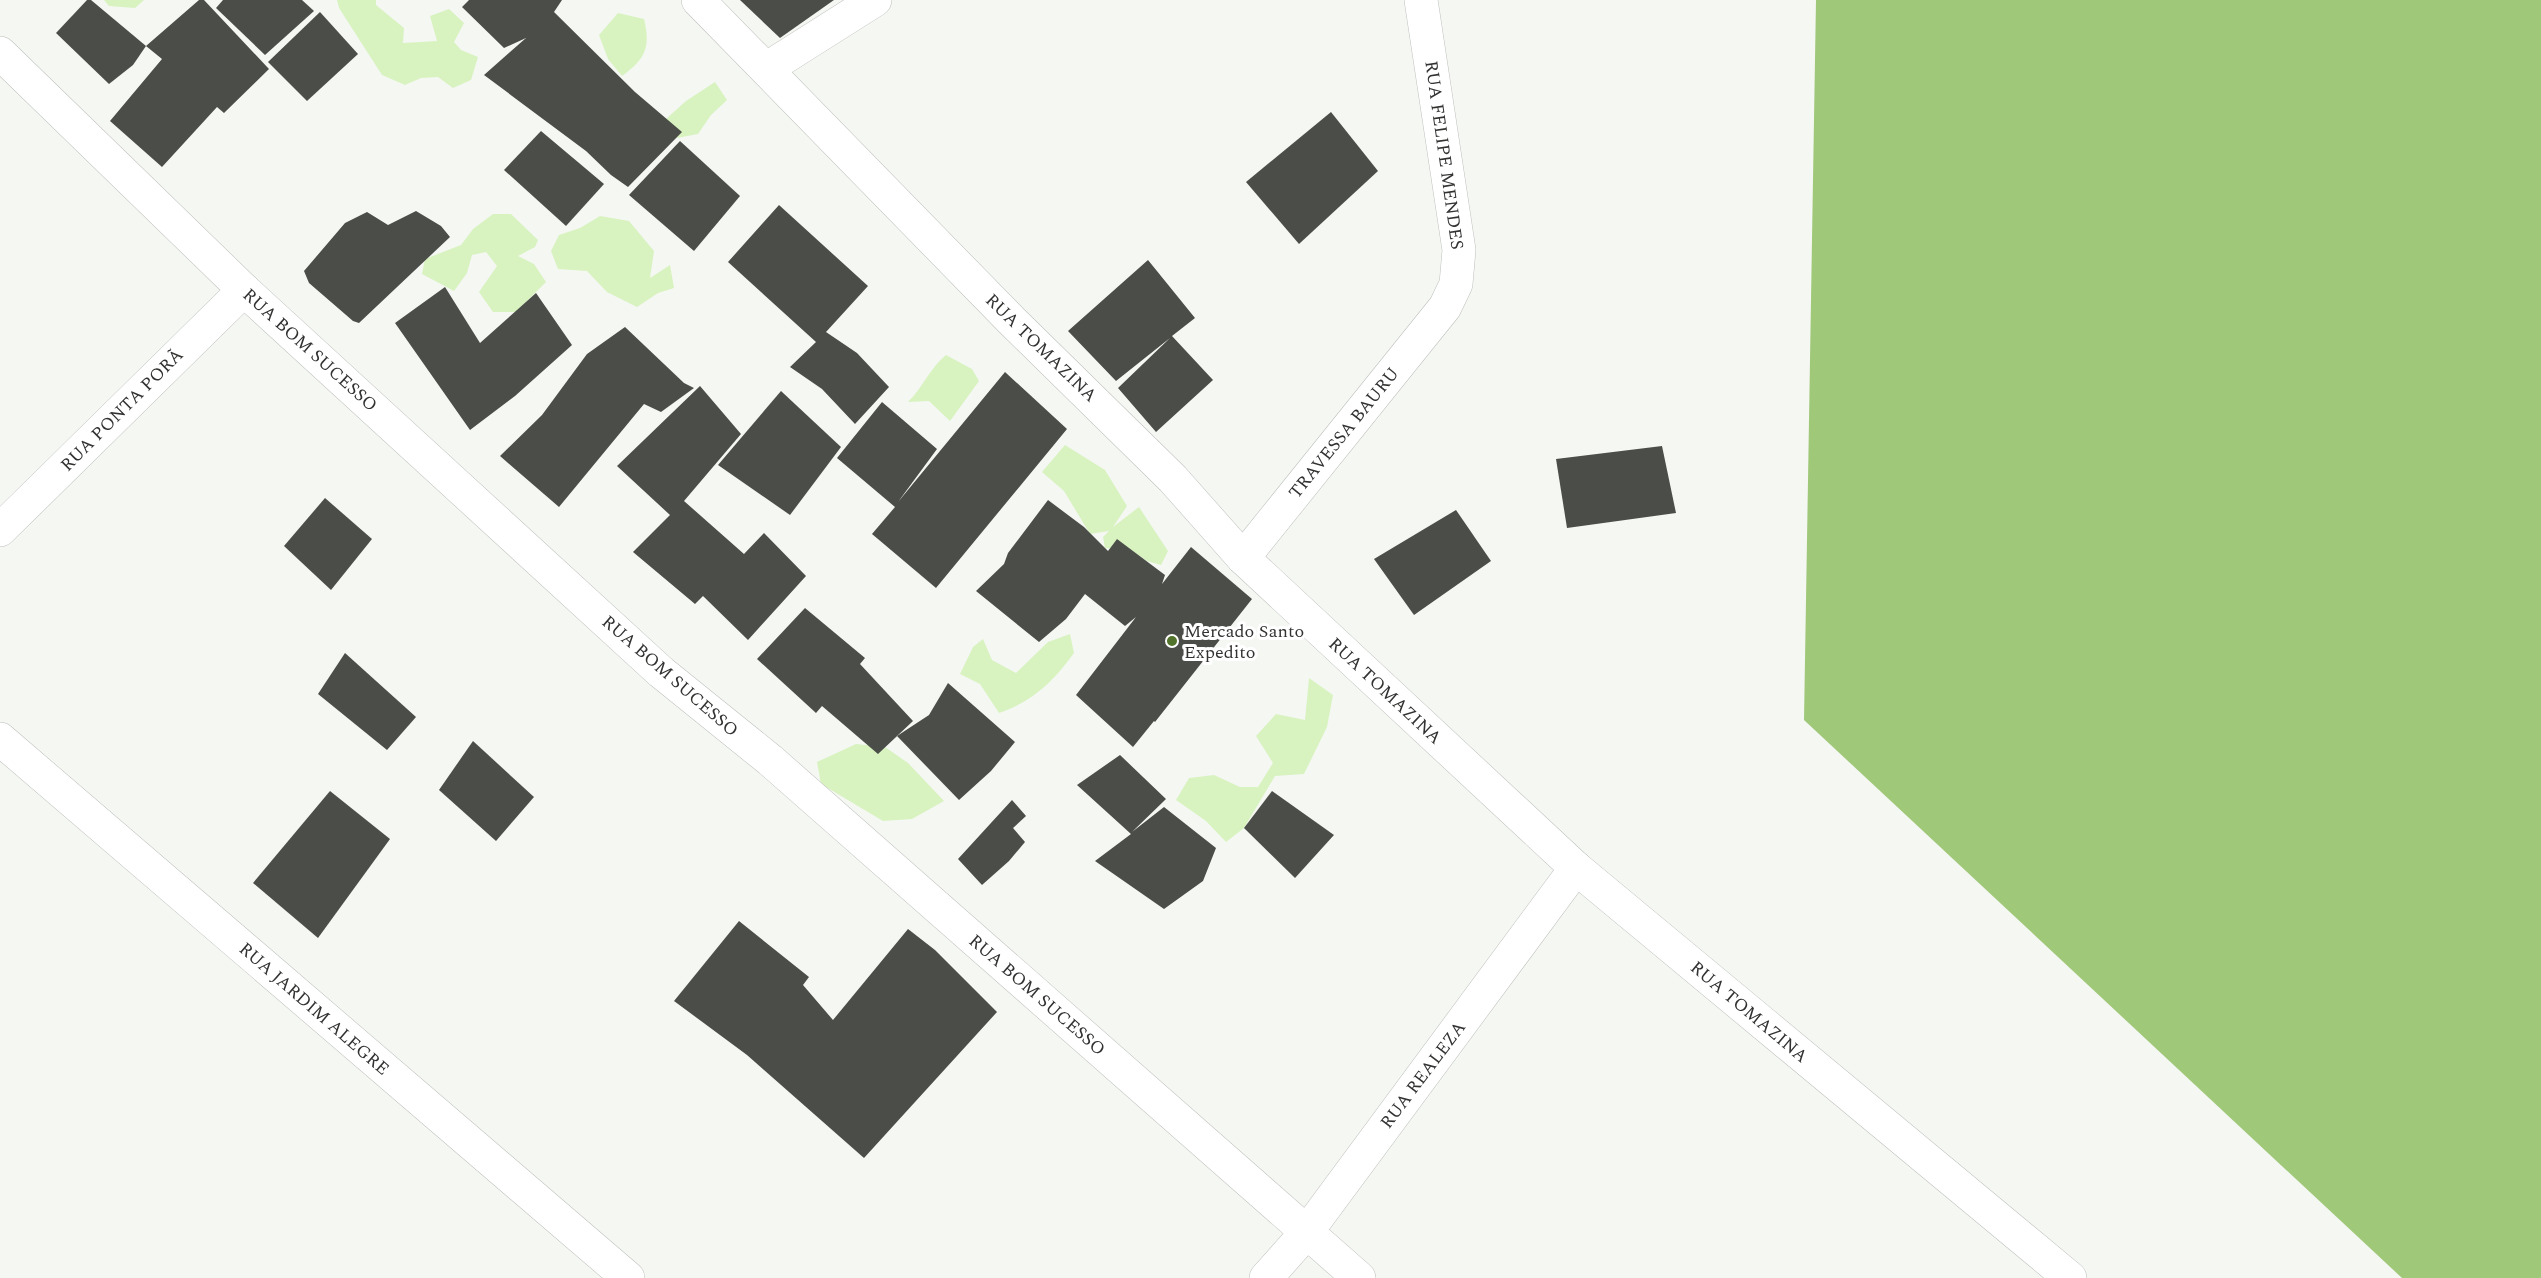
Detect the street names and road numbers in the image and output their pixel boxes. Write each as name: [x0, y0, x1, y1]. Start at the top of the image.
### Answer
street label: RUA FELIPE MENDES: [1417, 59, 1471, 251]
street label: RUA BOM SUCESSO: [236, 282, 384, 418]
street label: RUA TOMAZINA: [979, 287, 1103, 409]
street label: RUA PONTA PORÃ: [54, 342, 190, 478]
street label: TRAVESSA BAURU: [1282, 361, 1406, 505]
street label: RUA BOM SUCESSO: [596, 609, 744, 743]
street label: RUA TOMAZINA: [1322, 631, 1448, 751]
street label: RUA BOM SUCESSO: [963, 928, 1111, 1062]
street label: RUA JARDIM ALEGRE: [233, 936, 395, 1082]
street label: RUA TOMAZINA: [1684, 955, 1814, 1069]
street label: RUA REALEZA: [1374, 1016, 1472, 1134]

